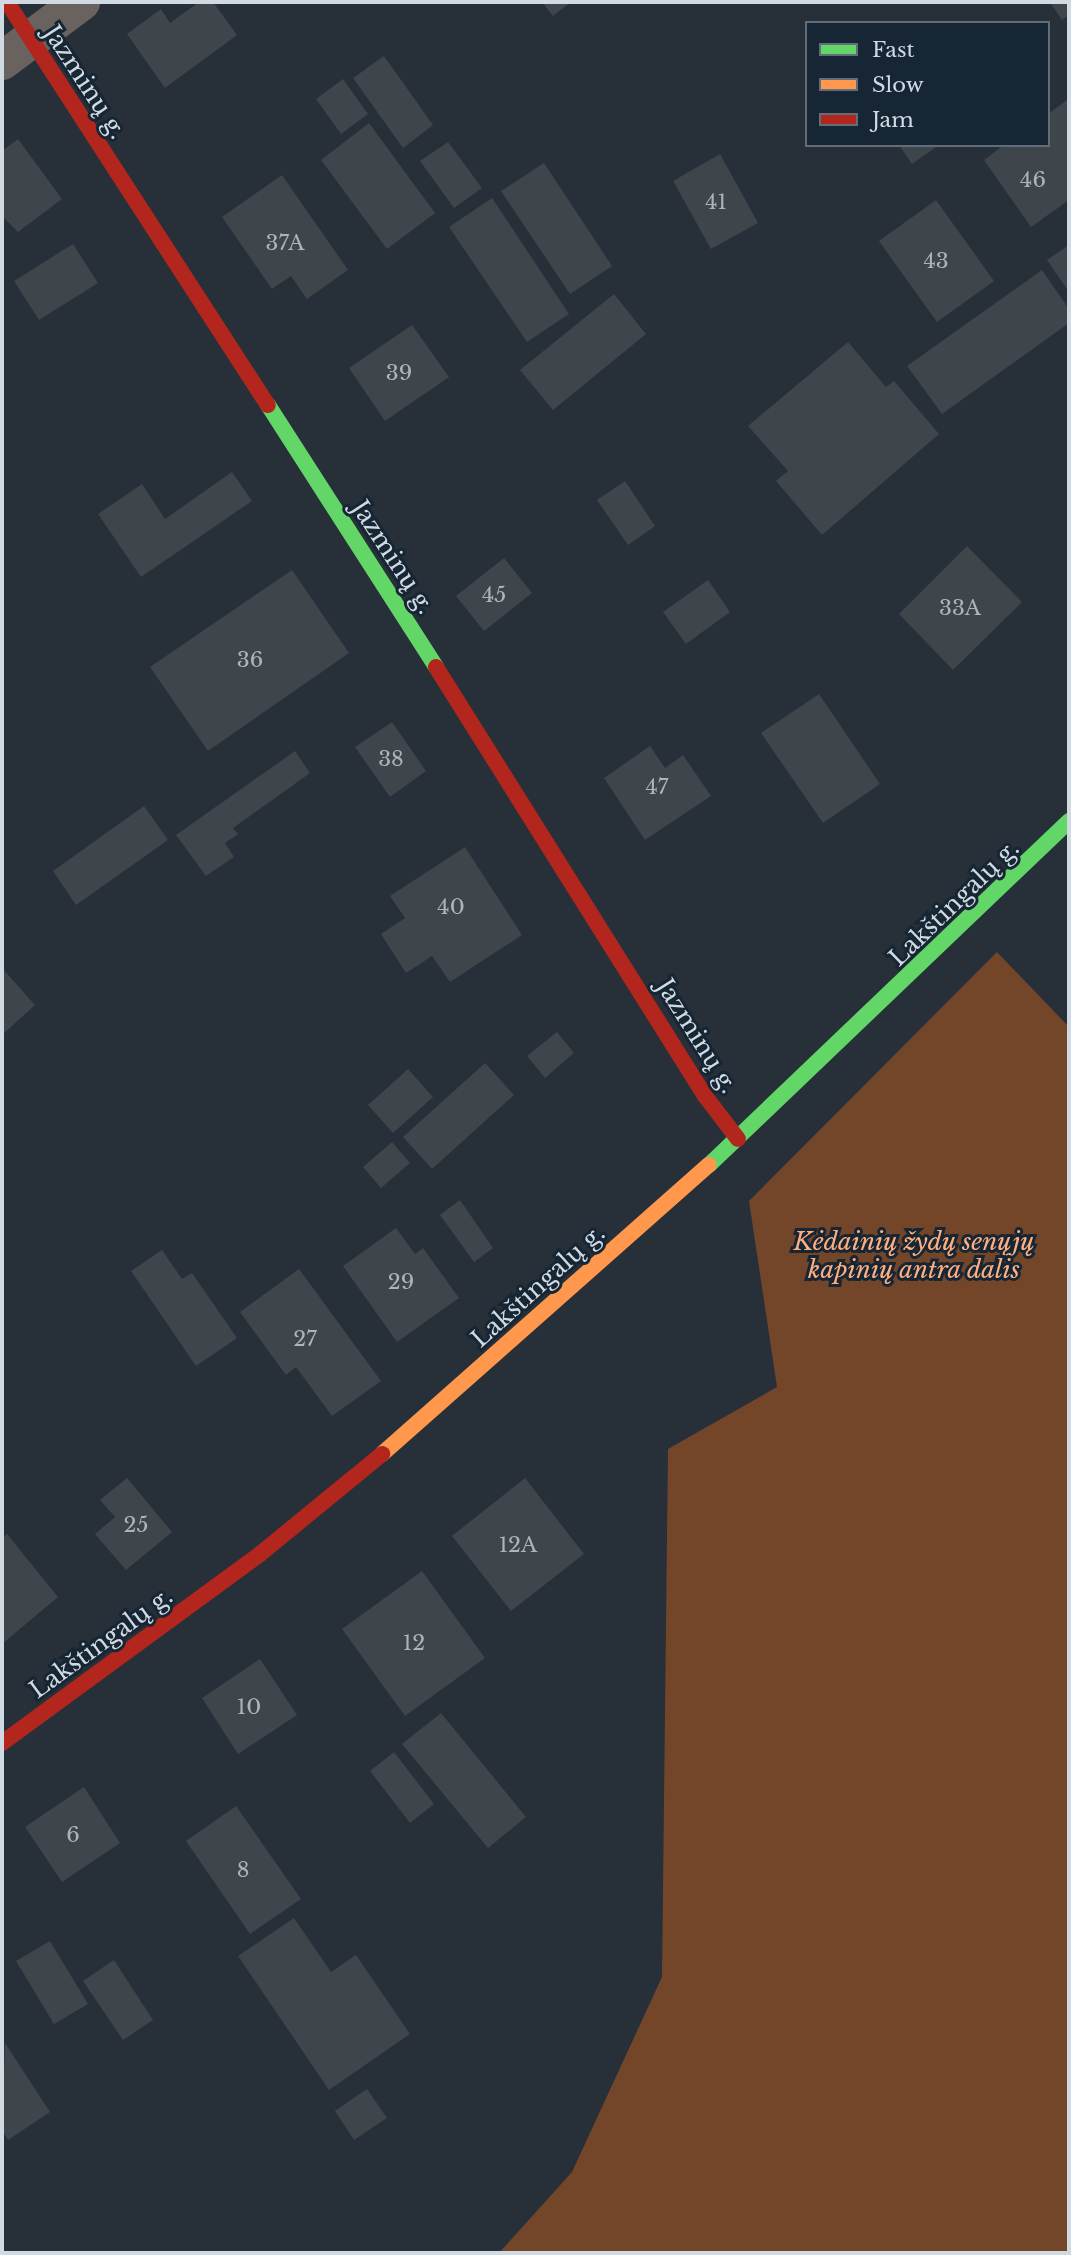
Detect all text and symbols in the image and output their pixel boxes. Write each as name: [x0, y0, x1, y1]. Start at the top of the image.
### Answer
street label: Jazminų g.: [38, 20, 132, 144]
legend: [805, 21, 1050, 147]
text: Fast: [872, 37, 914, 63]
text: Slow: [872, 72, 924, 98]
text: Jam: [872, 107, 914, 133]
house number: 46: [1020, 167, 1046, 193]
house number: 41: [705, 189, 727, 215]
house number: 37A: [266, 230, 304, 256]
house number: 43: [923, 248, 949, 274]
house number: 39: [386, 360, 412, 386]
street label: Jazminų g.: [346, 495, 440, 619]
house number: 45: [482, 582, 506, 608]
house number: 33A: [939, 595, 981, 621]
house number: 36: [237, 647, 263, 673]
house number: 38: [378, 746, 404, 772]
house number: 47: [646, 774, 668, 800]
street label: Lakštingalų g.: [883, 834, 1025, 972]
house number: 40: [437, 894, 465, 920]
street label: Jazminų g.: [650, 973, 744, 1099]
street label: Lakštingalų g.: [465, 1219, 611, 1353]
park label: Kėdainių žydų senųjų kapinių antra dalis: [793, 1228, 1035, 1284]
house number: 29: [388, 1269, 414, 1295]
house number: 27: [293, 1326, 317, 1352]
house number: 25: [124, 1512, 148, 1538]
house number: 12A: [499, 1532, 537, 1558]
street label: Lakštingalų g.: [24, 1582, 178, 1704]
house number: 12: [403, 1630, 425, 1656]
house number: 10: [237, 1694, 261, 1720]
house number: 6: [66, 1822, 80, 1848]
house number: 8: [237, 1857, 249, 1883]

